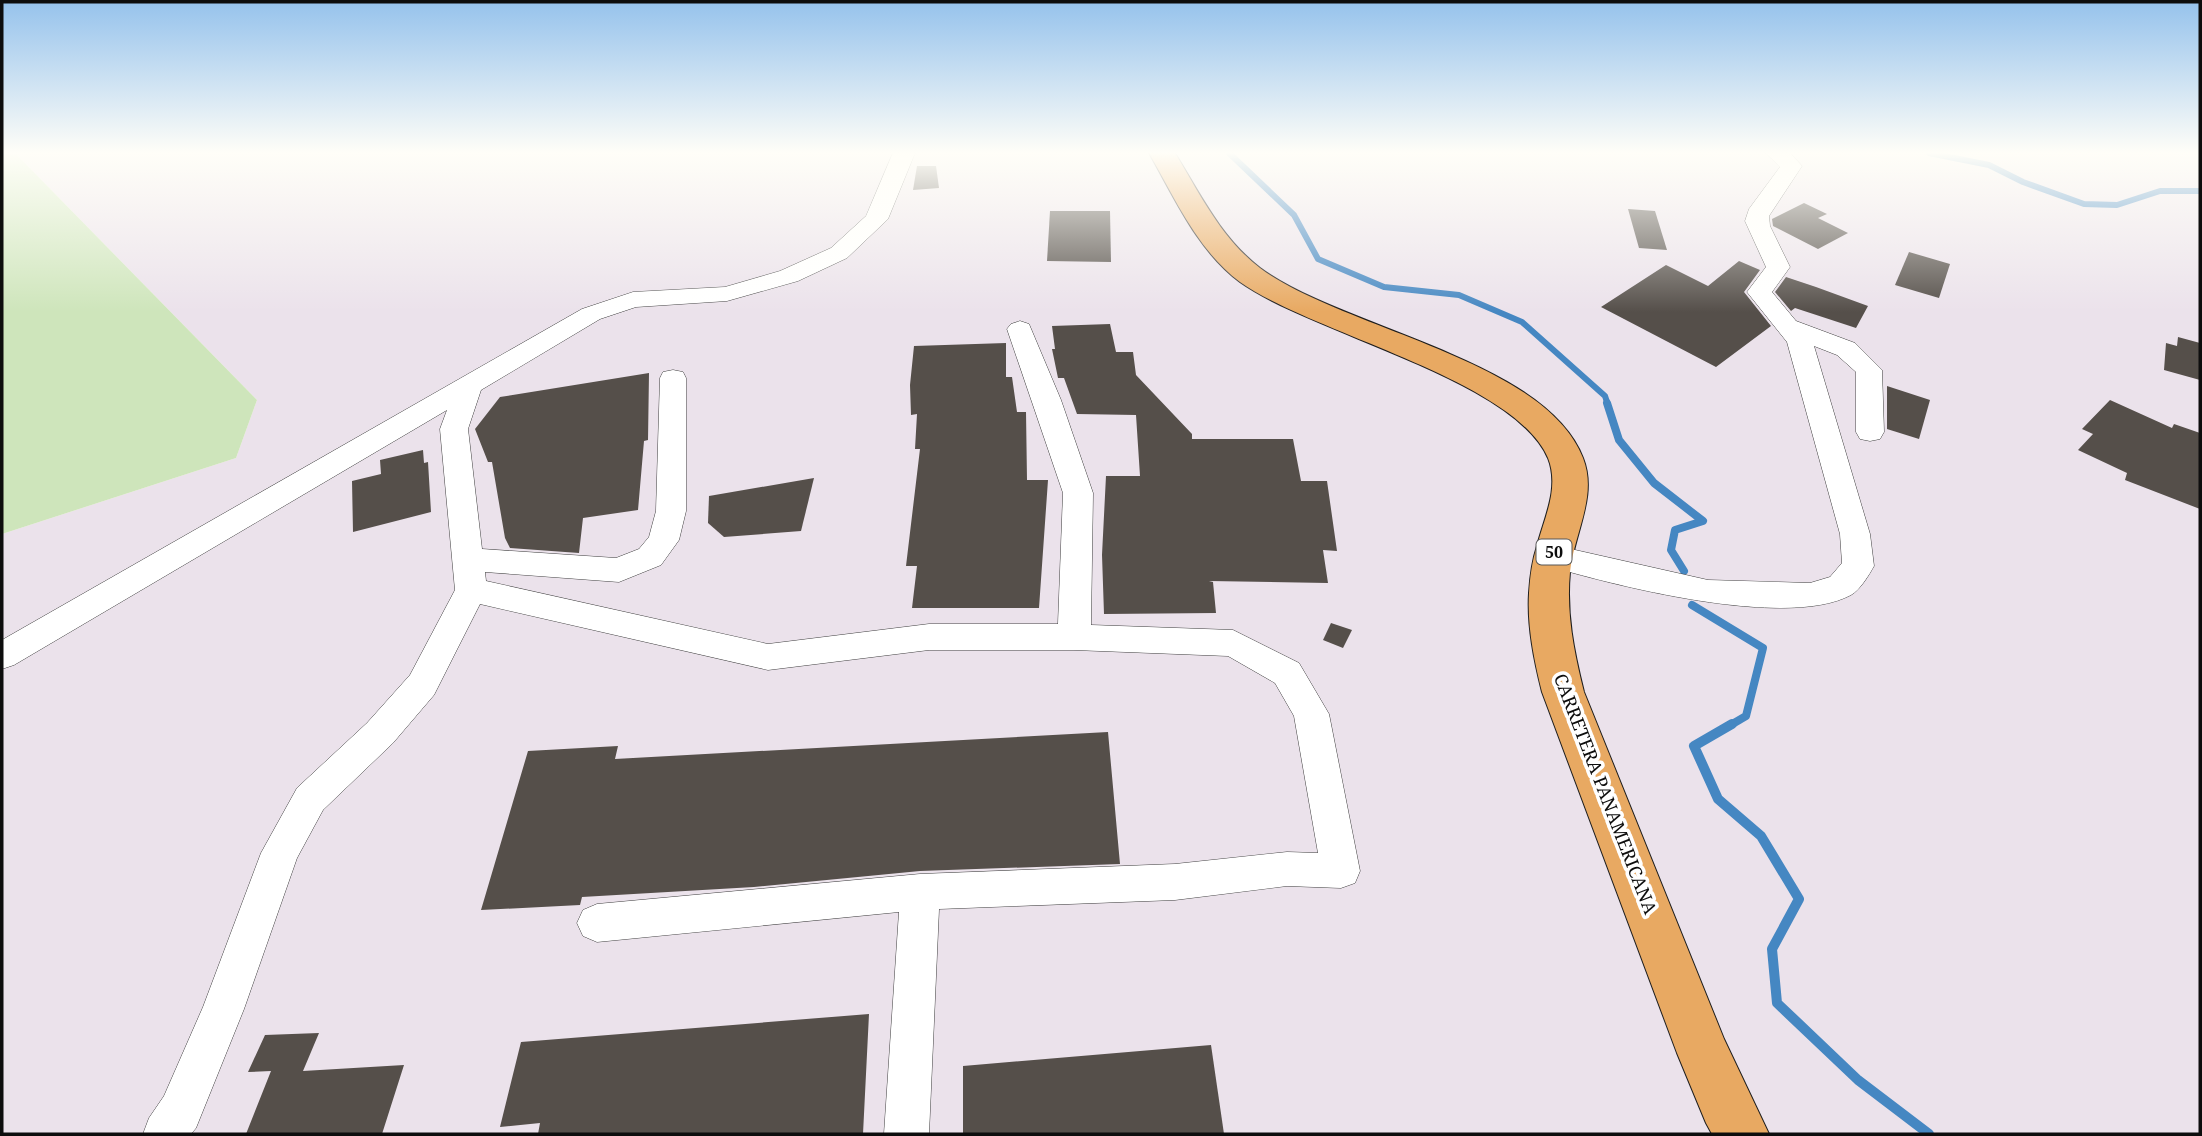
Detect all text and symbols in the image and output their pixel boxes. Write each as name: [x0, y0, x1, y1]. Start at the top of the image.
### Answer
road number: 50: [1536, 540, 1572, 565]
street label: CARRETERA PANAMERICANA: [1549, 670, 1663, 918]

